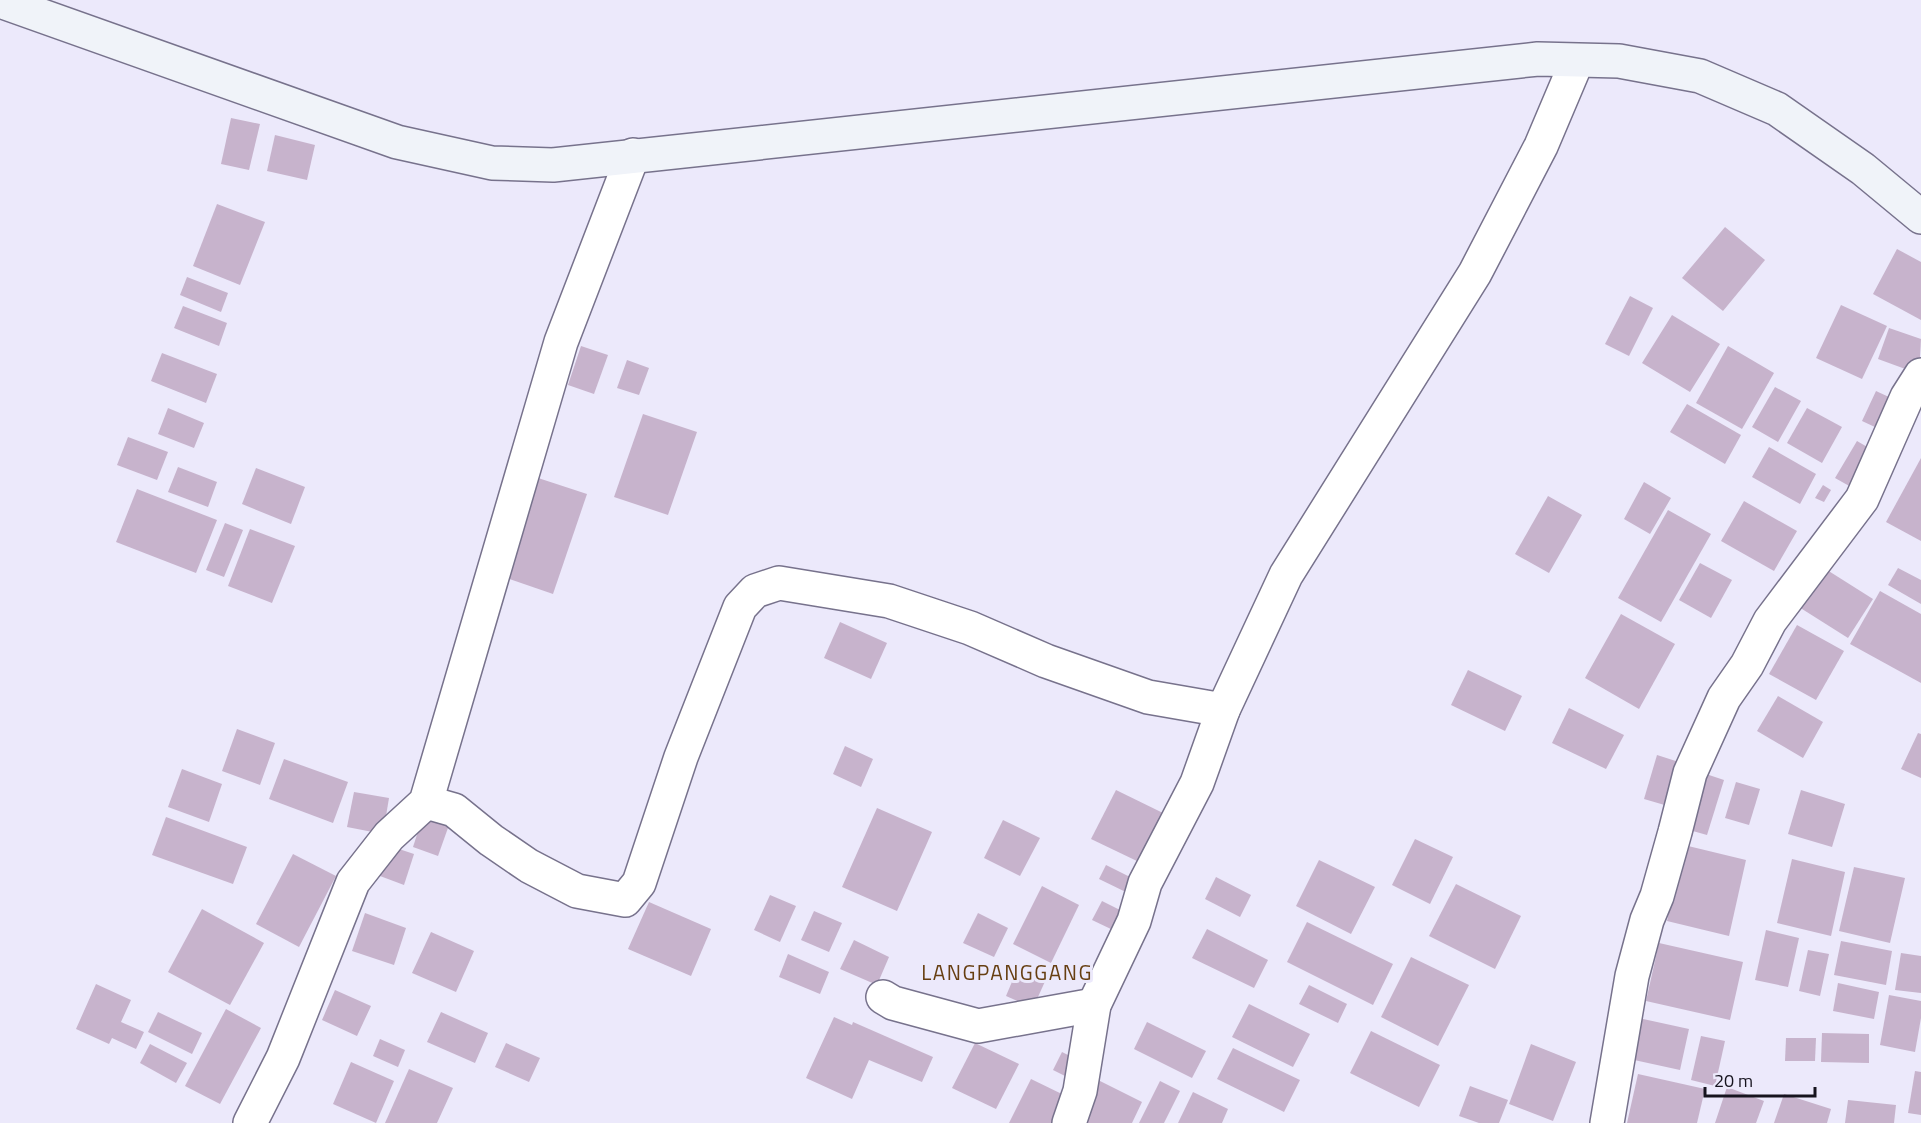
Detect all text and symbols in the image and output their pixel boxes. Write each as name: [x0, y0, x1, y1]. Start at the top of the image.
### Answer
district label: LANGPANGGANG: [921, 956, 1093, 988]
scale bar: [1705, 1060, 1814, 1098]
text: 20 m: [1714, 1067, 1753, 1094]

